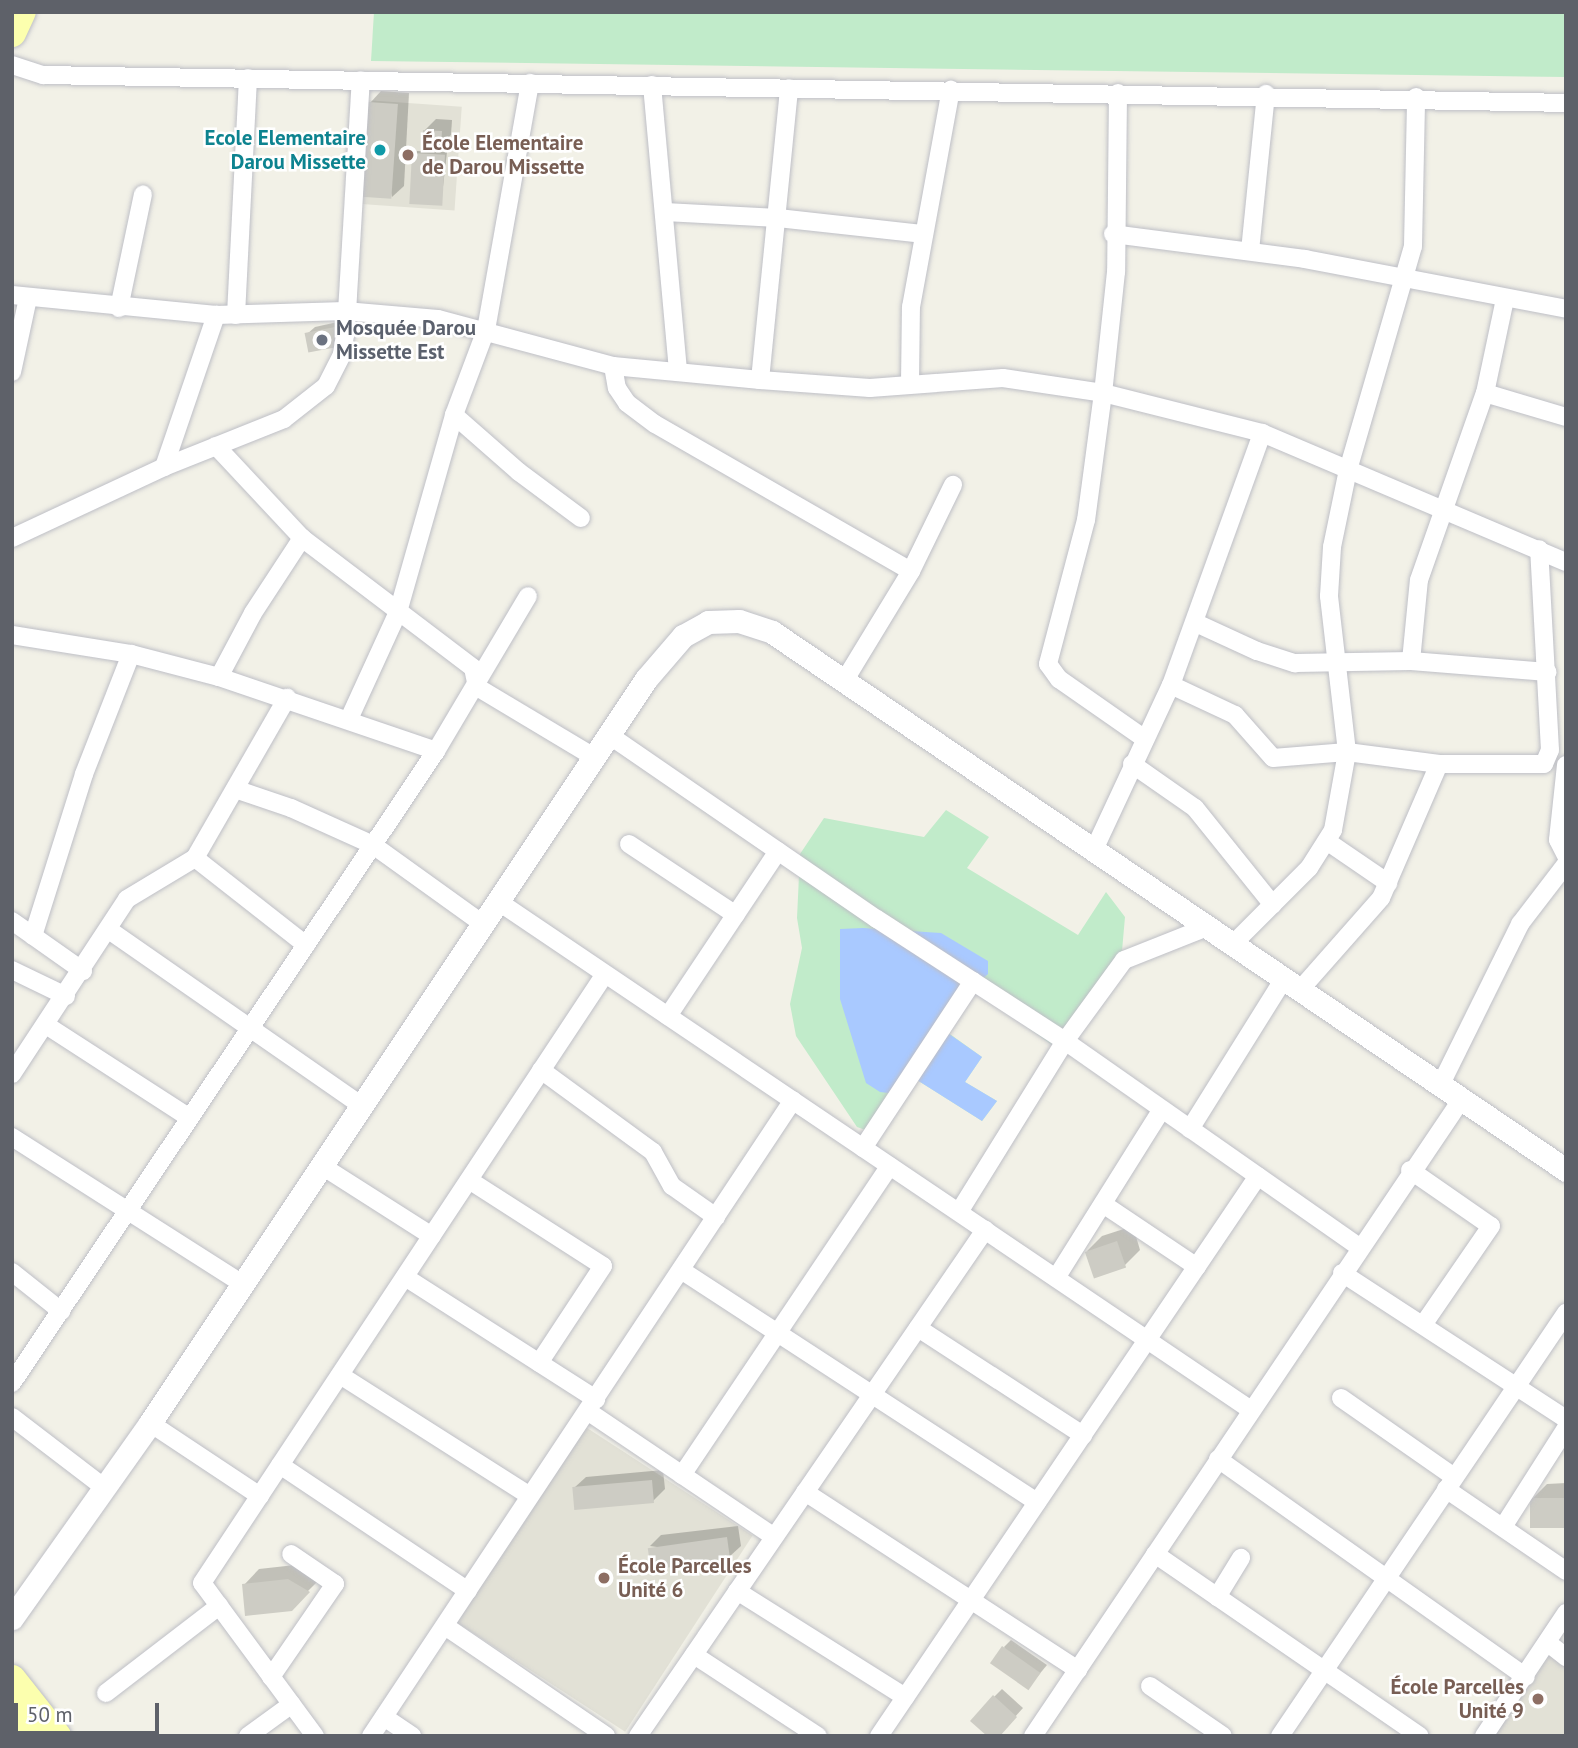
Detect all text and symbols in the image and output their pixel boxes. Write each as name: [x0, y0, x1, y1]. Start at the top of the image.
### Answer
place label: Ecole Elementaire Darou Missette: [205, 125, 366, 175]
place label: École Elementaire de Darou Missette: [422, 130, 584, 180]
marker: Ecole Elementaire Darou Missette: [372, 142, 388, 158]
marker: École Elementaire de Darou Missette: [400, 147, 416, 163]
place label: Mosquée Darou Missette Est: [336, 315, 476, 365]
marker: Mosquée Darou Missette Est: [314, 332, 330, 348]
place label: École Parcelles Unité 6: [618, 1553, 752, 1603]
marker: École Parcelles Unité 6: [596, 1570, 612, 1586]
place label: École Parcelles Unité 9: [1390, 1674, 1524, 1724]
scale bar: [18, 1688, 163, 1732]
marker: École Parcelles Unité 9: [1530, 1691, 1546, 1707]
text: 50 m: [27, 1701, 73, 1728]

